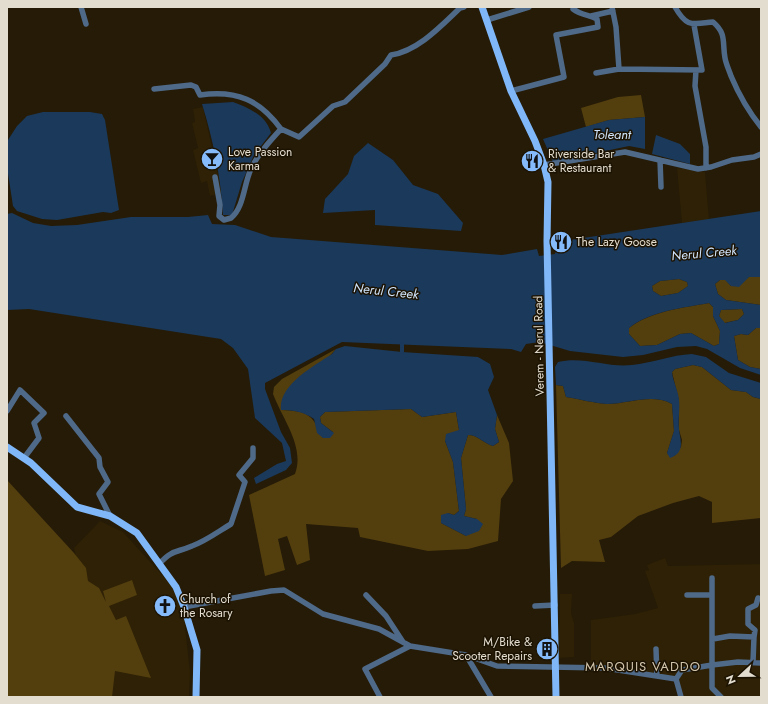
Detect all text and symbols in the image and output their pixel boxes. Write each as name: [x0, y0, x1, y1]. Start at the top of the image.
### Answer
water label: Toleant: [593, 125, 632, 144]
place label: Love Passion Karma: [228, 143, 292, 175]
place label: Riverside Bar & Restaurant: [548, 145, 615, 177]
bar icon: Love Passion Karma: [199, 146, 225, 172]
restaurant icon: Riverside Bar & Restaurant: [519, 148, 545, 174]
restaurant icon: The Lazy Goose: [548, 229, 574, 255]
place label: The Lazy Goose: [576, 233, 657, 251]
water label: Nerul Creek: [671, 241, 738, 265]
water label: Nerul Creek: [352, 278, 420, 304]
street label: Verem - Nerul Road: [529, 296, 549, 396]
place label: Church of the Rosary: [180, 590, 233, 622]
church icon: Church of the Rosary: [152, 593, 178, 619]
place label: M/Bike & Scooter Repairs: [452, 633, 532, 665]
building icon: M/Bike & Scooter Repairs: [534, 636, 560, 662]
north arrow: [720, 656, 760, 696]
district label: MARQUIS VADDO: [585, 657, 701, 676]
text: N: [722, 673, 740, 687]

